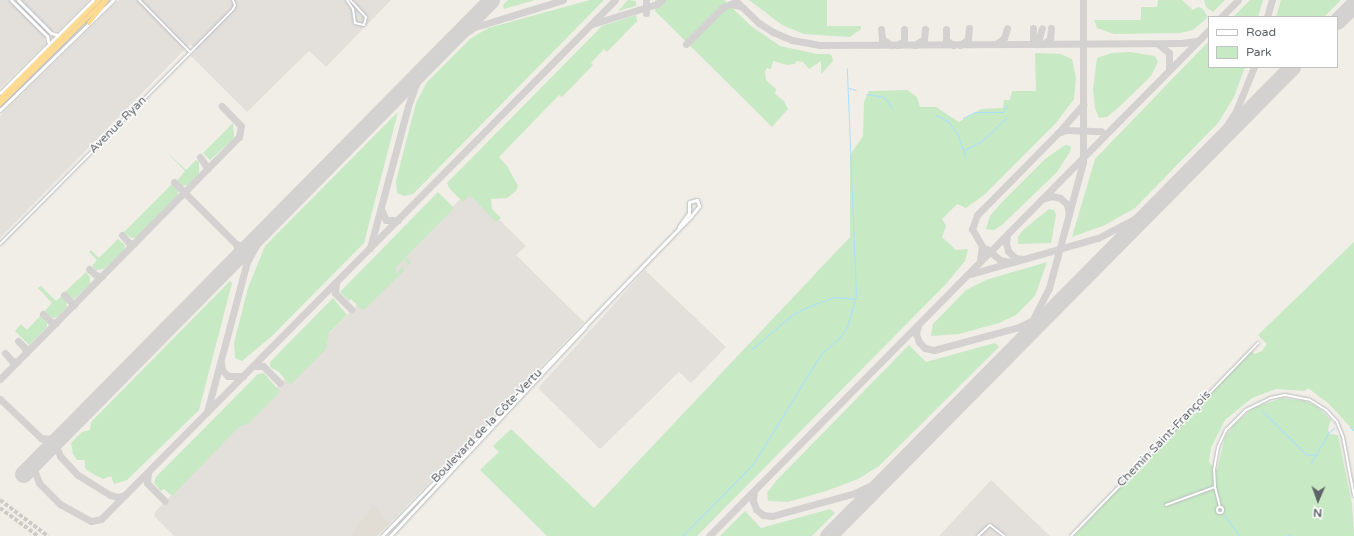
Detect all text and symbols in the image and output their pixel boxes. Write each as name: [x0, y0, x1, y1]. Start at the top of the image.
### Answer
legend: [1208, 16, 1338, 68]
text: Road: [1246, 25, 1276, 39]
text: Park: [1246, 45, 1272, 59]
street label: Avenue Ryan: [86, 93, 150, 157]
street label: Boulevard de la Côte-Vertu: [429, 366, 545, 486]
street label: Chemin Saint-François: [1114, 388, 1214, 490]
north arrow: [1298, 480, 1338, 520]
text: N: [1313, 506, 1322, 519]

